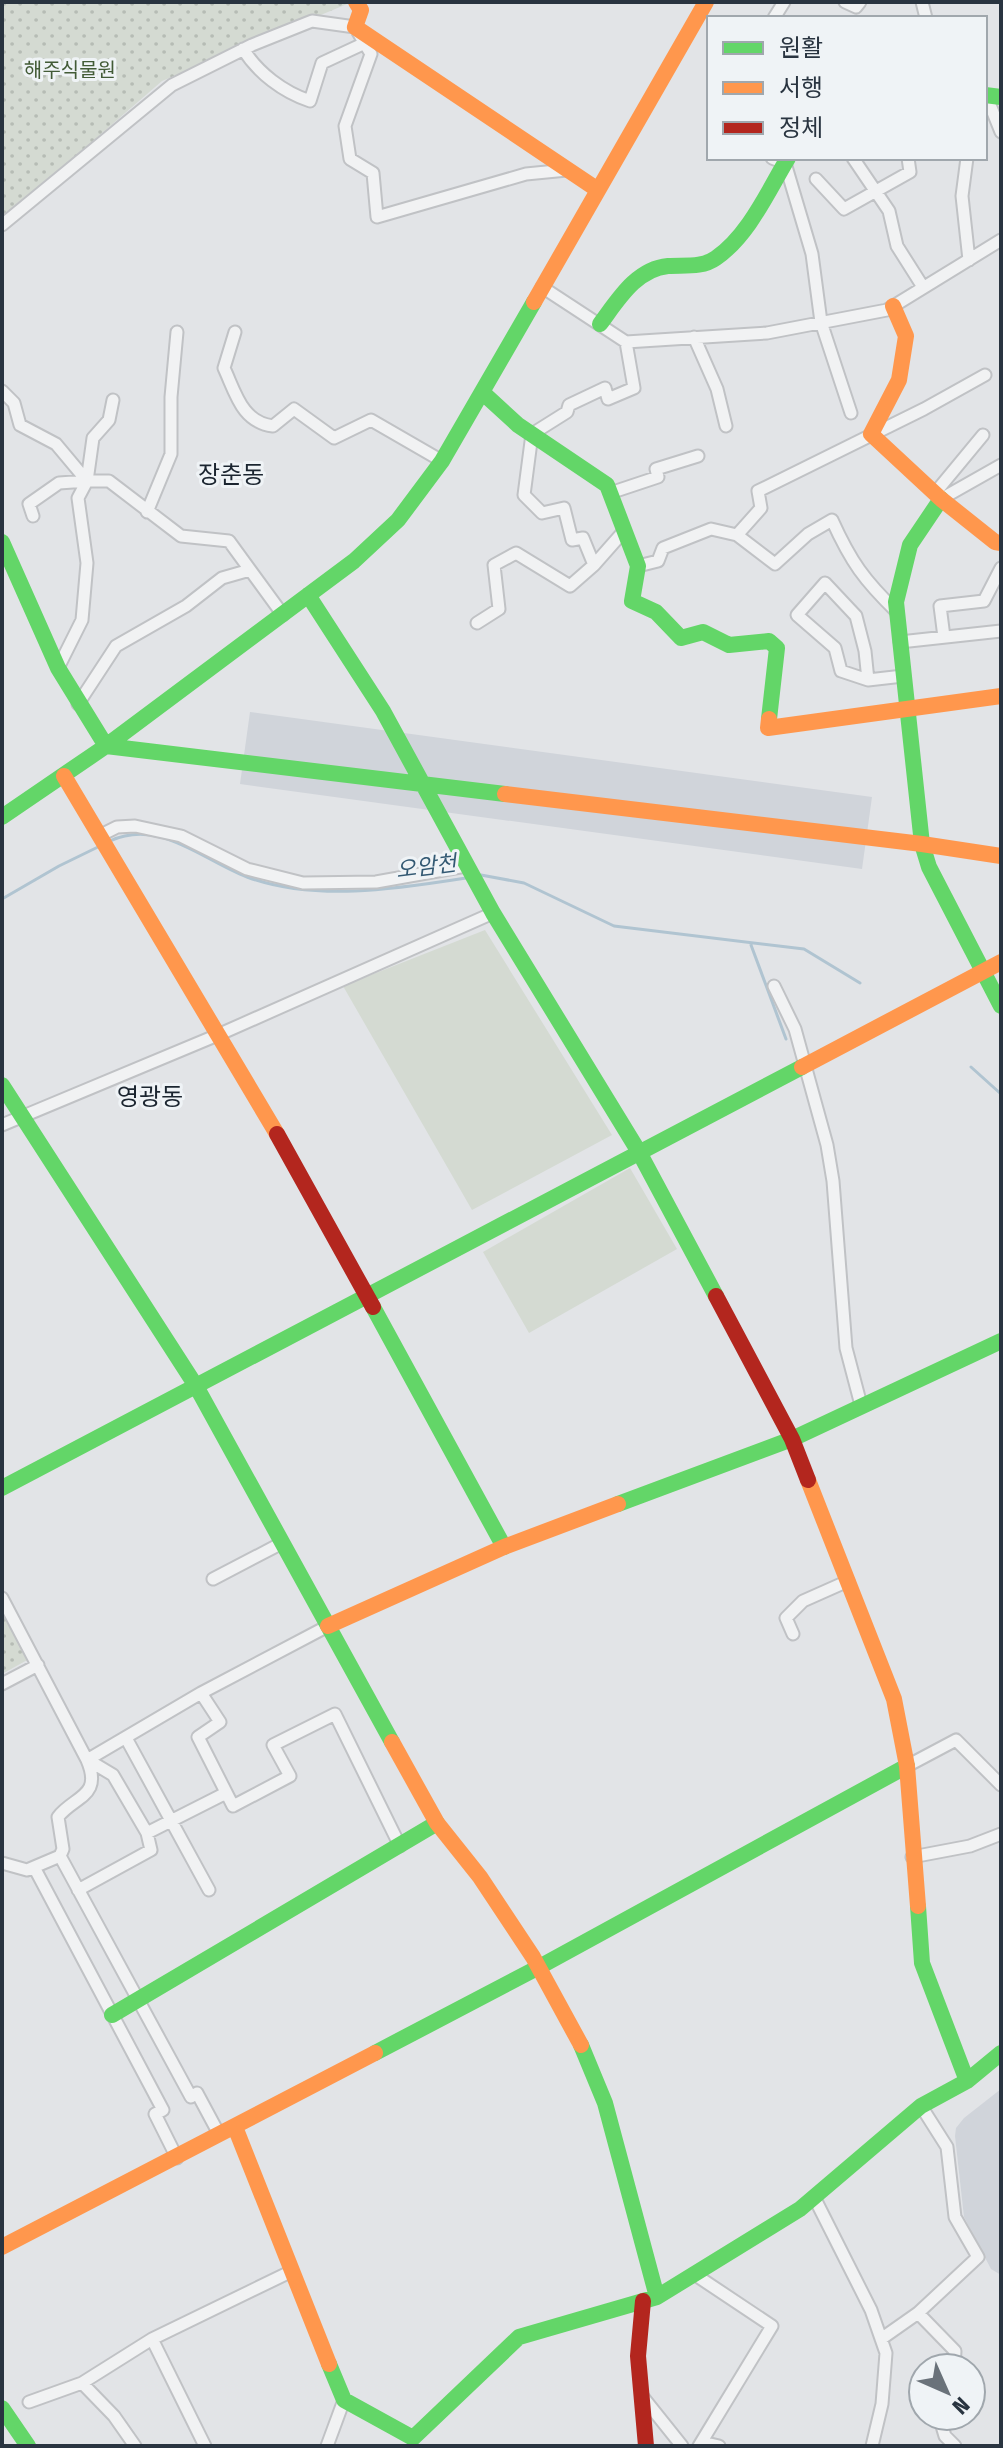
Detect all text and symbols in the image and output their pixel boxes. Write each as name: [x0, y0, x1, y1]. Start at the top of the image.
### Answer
legend: [707, 16, 987, 160]
text: 원활: [779, 34, 823, 62]
park label: 해주식물원: [24, 58, 116, 82]
text: 서행: [779, 74, 823, 102]
text: 정체: [779, 114, 823, 142]
district label: 장춘동: [198, 461, 264, 489]
water label: 오암천: [394, 849, 461, 884]
district label: 영광동: [117, 1083, 183, 1111]
north arrow: [907, 2352, 987, 2432]
text: N: [947, 2392, 975, 2420]

